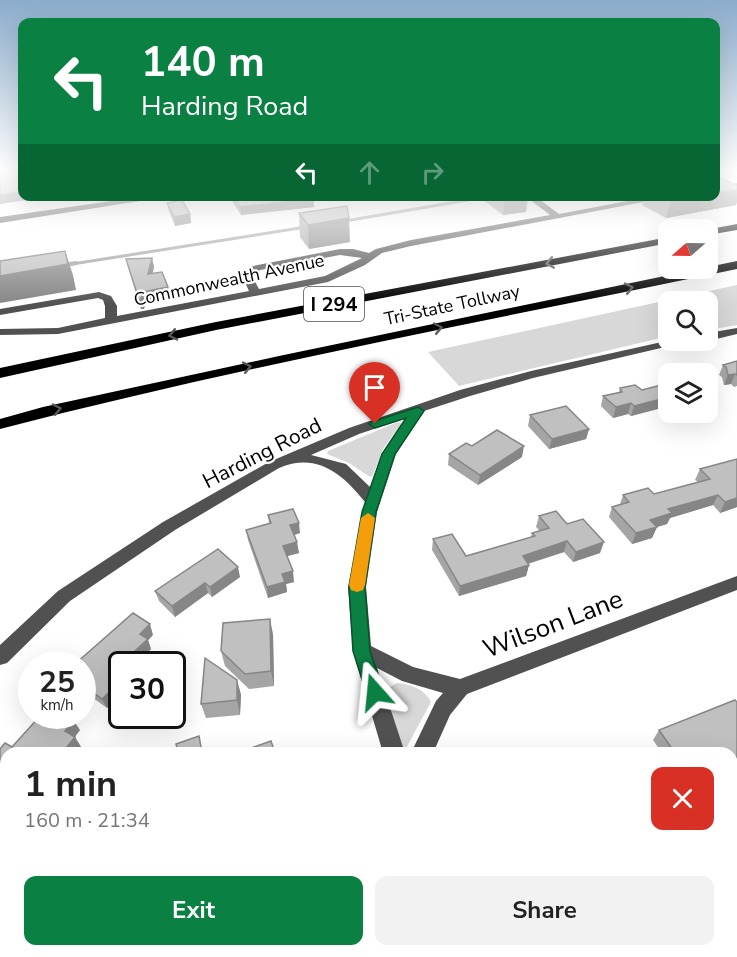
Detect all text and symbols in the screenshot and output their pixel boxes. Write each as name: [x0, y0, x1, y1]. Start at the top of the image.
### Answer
text: 140 m: [141, 34, 265, 91]
icon: left: [42, 42, 120, 120]
text: Harding Road: [141, 88, 308, 125]
icon: left: [290, 156, 323, 189]
icon: ahead: [353, 156, 386, 189]
icon: right: [416, 156, 449, 189]
north arrow: [658, 219, 718, 279]
map controls: [658, 219, 718, 423]
street label: Commonwealth Avenue: [132, 248, 326, 312]
one-way arrow: [545, 256, 555, 269]
street label: Tri-State Tollway: [382, 279, 523, 331]
one-way arrow: [624, 283, 634, 296]
road number: I 294: [304, 287, 364, 321]
button: search: [658, 291, 718, 351]
one-way arrow: [433, 322, 443, 335]
one-way arrow: [168, 328, 178, 341]
one-way arrow: [242, 361, 252, 374]
pin: [349, 362, 400, 424]
button: layers: [658, 363, 718, 423]
icon: arrive: [358, 371, 391, 404]
one-way arrow: [51, 403, 61, 416]
street label: Harding Road: [198, 411, 326, 495]
street label: Wilson Lane: [478, 581, 628, 667]
speed limit sign: 30: [108, 651, 186, 729]
position arrow: [343, 660, 407, 724]
text: 25: [39, 662, 75, 703]
text: km/h: [40, 695, 74, 715]
text: 1 min: [24, 760, 117, 809]
button: close: [651, 767, 714, 830]
text: 160 m · 21:34: [24, 807, 150, 834]
button: Exit: [24, 876, 363, 945]
button: Share: [375, 876, 714, 945]

